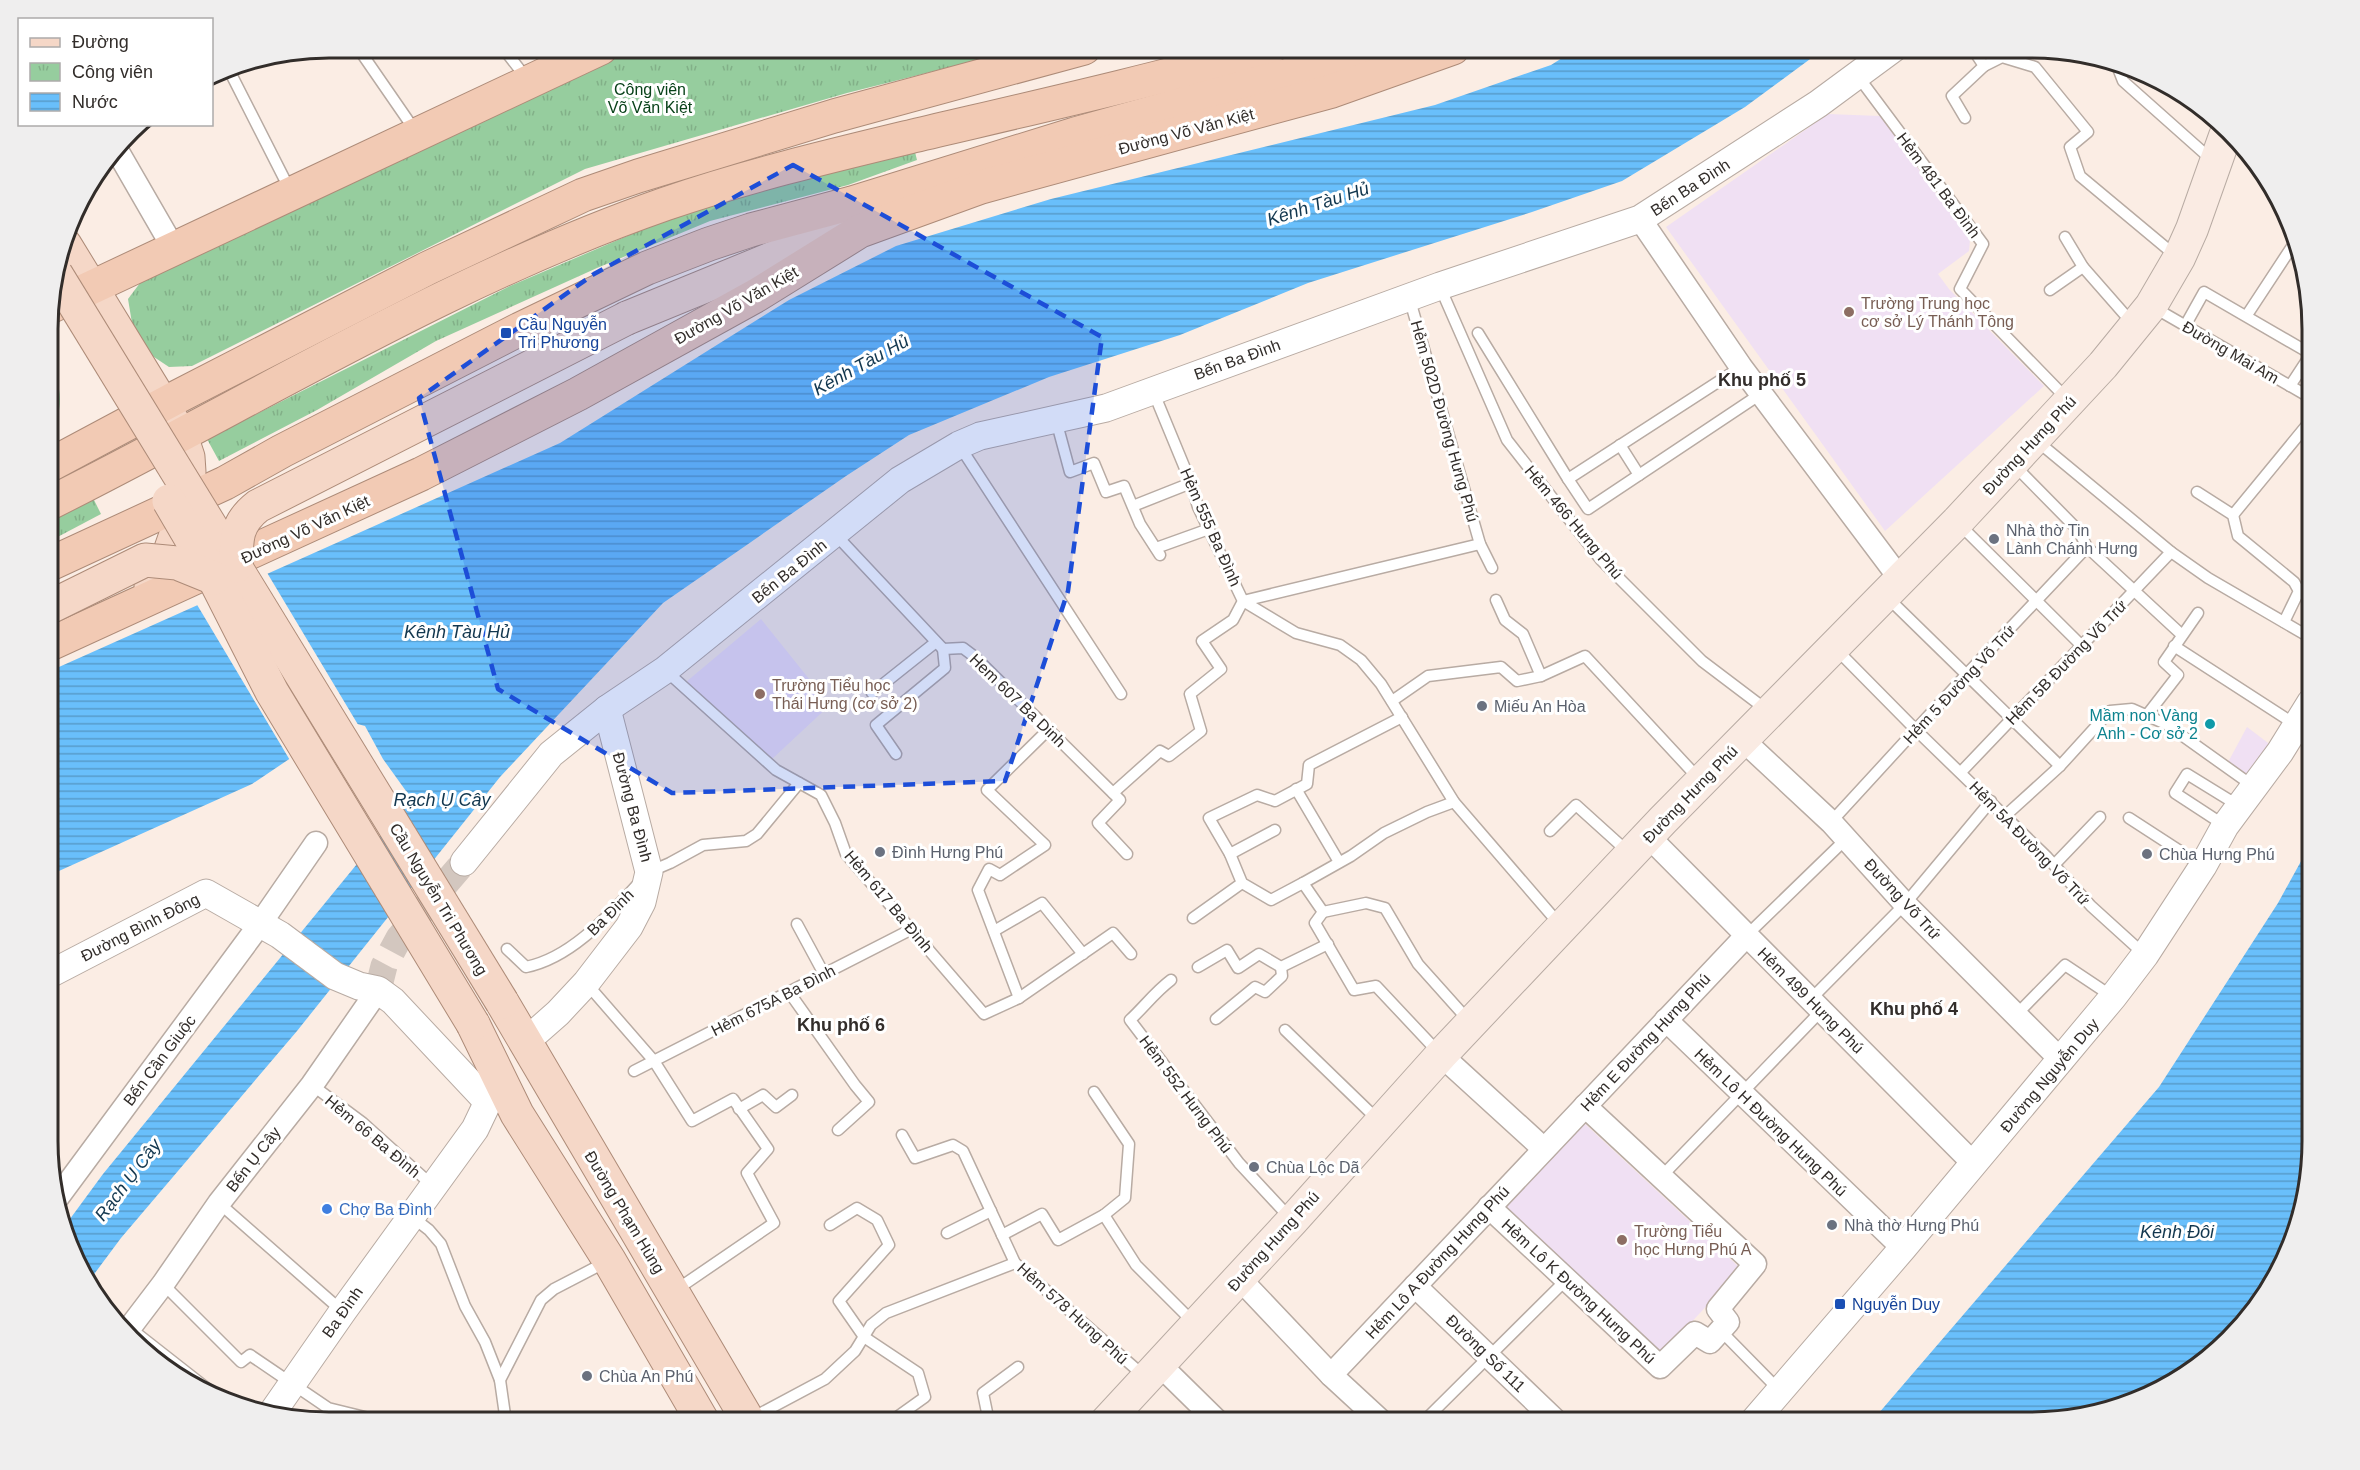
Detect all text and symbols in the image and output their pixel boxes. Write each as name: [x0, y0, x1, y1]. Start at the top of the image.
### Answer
legend: [18, 18, 213, 126]
text: Đường: [72, 32, 129, 52]
text: Công viên: [72, 62, 153, 82]
park label: Công viên Võ Văn Kiệt: [608, 81, 693, 116]
text: Nước: [72, 92, 118, 112]
street label: Đường Võ Văn Kiệt: [1117, 105, 1256, 158]
street label: Hẻm 481 Ba Đình: [1894, 129, 1984, 241]
street label: Bến Ba Đình: [1648, 156, 1733, 219]
water label: Kênh Tàu Hủ: [1264, 178, 1372, 230]
street label: Đường Võ Văn Kiệt: [672, 263, 801, 348]
place label: Trường Trung học cơ sở Lý Thánh Tông: [1861, 295, 2014, 330]
marker: Trường Trung học cơ sở Lý Thánh Tông: [1842, 305, 1856, 319]
place label: Cầu Nguyễn Tri Phương: [518, 315, 607, 351]
street label: Hẻm 502D Đường Hưng Phú: [1408, 318, 1481, 524]
street label: Đường Mai Am: [2180, 318, 2282, 387]
marker: Cầu Nguyễn Tri Phương: [499, 326, 513, 340]
water label: Kênh Tàu Hủ: [810, 331, 912, 399]
street label: Bến Ba Đình: [1192, 336, 1283, 383]
district label: Khu phố 5: [1718, 370, 1806, 390]
street label: Đường Hưng Phú: [1980, 393, 2079, 498]
street label: Hẻm 466 Hưng Phú: [1521, 462, 1626, 582]
street label: Hẻm 555 Ba Đình: [1177, 466, 1244, 589]
street label: Đường Võ Văn Kiệt: [238, 492, 373, 567]
place label: Nhà thờ Tin Lành Chánh Hưng: [2006, 522, 2138, 557]
marker: Nhà thờ Tin Lành Chánh Hưng: [1987, 532, 2001, 546]
street label: Bến Ba Đình: [749, 536, 830, 607]
street label: Hẻm 5B Đường Võ Trứ: [2003, 596, 2130, 728]
street label: Hẻm 5 Đường Võ Trứ: [1900, 621, 2019, 747]
water label: Kênh Tàu Hủ: [404, 622, 510, 642]
street label: Hem 607 Ba Dinh: [966, 650, 1069, 750]
place label: Trường Tiểu học Thái Hưng (cơ sở 2): [772, 677, 918, 712]
marker: Trường Tiểu học Thái Hưng (cơ sở 2): [753, 687, 767, 701]
place label: Miếu An Hòa: [1494, 698, 1586, 715]
marker: Miếu An Hòa: [1475, 699, 1489, 713]
place label: Mầm non Vàng Anh - Cơ sở 2: [2089, 707, 2198, 742]
marker: Mầm non Vàng Anh - Cơ sở 2: [2203, 717, 2217, 731]
street label: Đường Hưng Phú: [1640, 742, 1741, 846]
street label: Đường Ba Đình: [610, 750, 655, 864]
street label: Hẻm 5A Đường Võ Trứ: [1966, 778, 2093, 909]
water label: Rạch Ụ Cây: [393, 790, 492, 810]
street label: Cầu Nguyễn Tri Phương: [386, 820, 492, 978]
place label: Đình Hưng Phú: [892, 844, 1003, 861]
marker: Đình Hưng Phú: [873, 845, 887, 859]
place label: Chùa Hưng Phú: [2159, 846, 2275, 863]
street label: Hẻm 617 Ba Đình: [841, 847, 936, 956]
marker: Chùa Hưng Phú: [2140, 847, 2154, 861]
street label: Đường Võ Trứ: [1861, 856, 1944, 943]
street label: Ba Đình: [584, 886, 637, 939]
street label: Đường Bình Đông: [78, 890, 202, 965]
street label: Hẻm 499 Hưng Phú: [1754, 944, 1867, 1057]
street label: Hẻm 675A Ba Đình: [708, 962, 838, 1039]
street label: Hẻm E Đường Hưng Phú: [1577, 970, 1713, 1114]
district label: Khu phố 4: [1870, 999, 1958, 1019]
street label: Bến Cần Giuộc: [120, 1012, 199, 1109]
street label: Đường Nguyễn Duy: [1996, 1014, 2102, 1136]
district label: Khu phố 6: [797, 1015, 885, 1035]
street label: Hẻm 552 Hưng Phú: [1136, 1032, 1235, 1156]
street label: Hẻm Lô H Đường Hưng Phú: [1691, 1045, 1850, 1199]
street label: Hẻm 66 Ba Đình: [322, 1092, 423, 1181]
street label: Bến Ụ Cây: [223, 1124, 284, 1195]
water label: Rạch Ụ Cây: [91, 1134, 166, 1225]
street label: Đường Phạm Hùng: [581, 1148, 668, 1276]
place label: Chùa Lộc Dã: [1266, 1159, 1359, 1176]
marker: Chùa Lộc Dã: [1247, 1160, 1261, 1174]
street label: Hẻm Lô A Đường Hưng Phú: [1362, 1183, 1512, 1342]
street label: Đường Hưng Phú: [1224, 1188, 1323, 1295]
place label: Chợ Ba Đình: [339, 1201, 432, 1218]
marker: Chợ Ba Đình: [320, 1202, 334, 1216]
street label: Hẻm Lô K Đường Hưng Phú: [1498, 1216, 1659, 1367]
place label: Nhà thờ Hưng Phú: [1844, 1217, 1979, 1234]
marker: Nhà thờ Hưng Phú: [1825, 1218, 1839, 1232]
water label: Kênh Đôi: [2140, 1222, 2215, 1242]
place label: Trường Tiểu học Hưng Phú A: [1634, 1223, 1752, 1258]
marker: Trường Tiểu học Hưng Phú A: [1615, 1233, 1629, 1247]
street label: Hẻm 578 Hưng Phú: [1014, 1259, 1131, 1367]
street label: Ba Đình: [319, 1284, 366, 1341]
place label: Nguyễn Duy: [1852, 1295, 1940, 1313]
marker: Nguyễn Duy: [1833, 1297, 1847, 1311]
street label: Đường Số 111: [1443, 1311, 1529, 1395]
place label: Chùa An Phú: [599, 1368, 693, 1385]
marker: Chùa An Phú: [580, 1369, 594, 1383]

